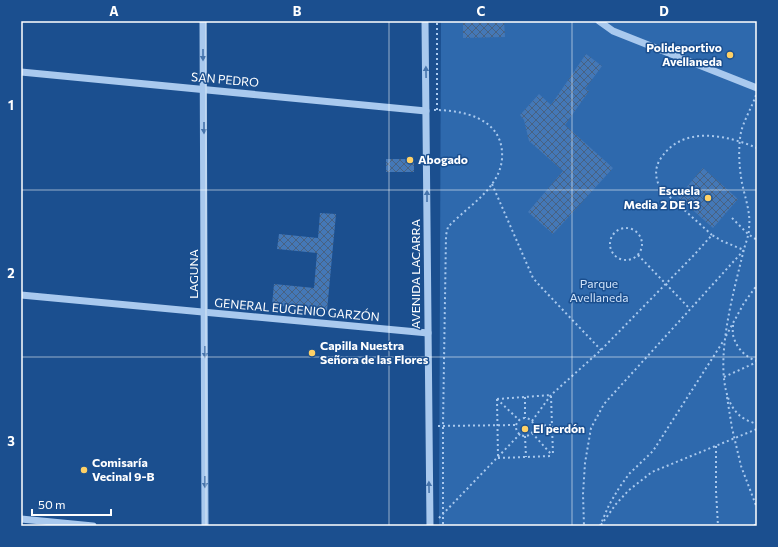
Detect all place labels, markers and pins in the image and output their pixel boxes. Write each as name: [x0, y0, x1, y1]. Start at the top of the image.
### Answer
place label: Polideportivo Avellaneda: [646, 40, 722, 68]
marker: Polideportivo Avellaneda: [725, 50, 735, 60]
place label: Abogado: [418, 152, 468, 166]
marker: Abogado: [405, 155, 415, 165]
place label: Escuela Media 2 DE 13: [623, 183, 700, 211]
marker: Escuela Media 2 DE 13: [703, 193, 713, 203]
place label: Capilla Nuestra Señora de las Flores: [320, 338, 429, 366]
marker: Capilla Nuestra Señora de las Flores: [307, 348, 317, 358]
place label: El perdón: [533, 421, 585, 435]
marker: El perdón: [520, 424, 530, 434]
place label: Comisaría Vecinal 9-B: [92, 455, 154, 483]
marker: Comisaría Vecinal 9-B: [79, 465, 89, 475]

